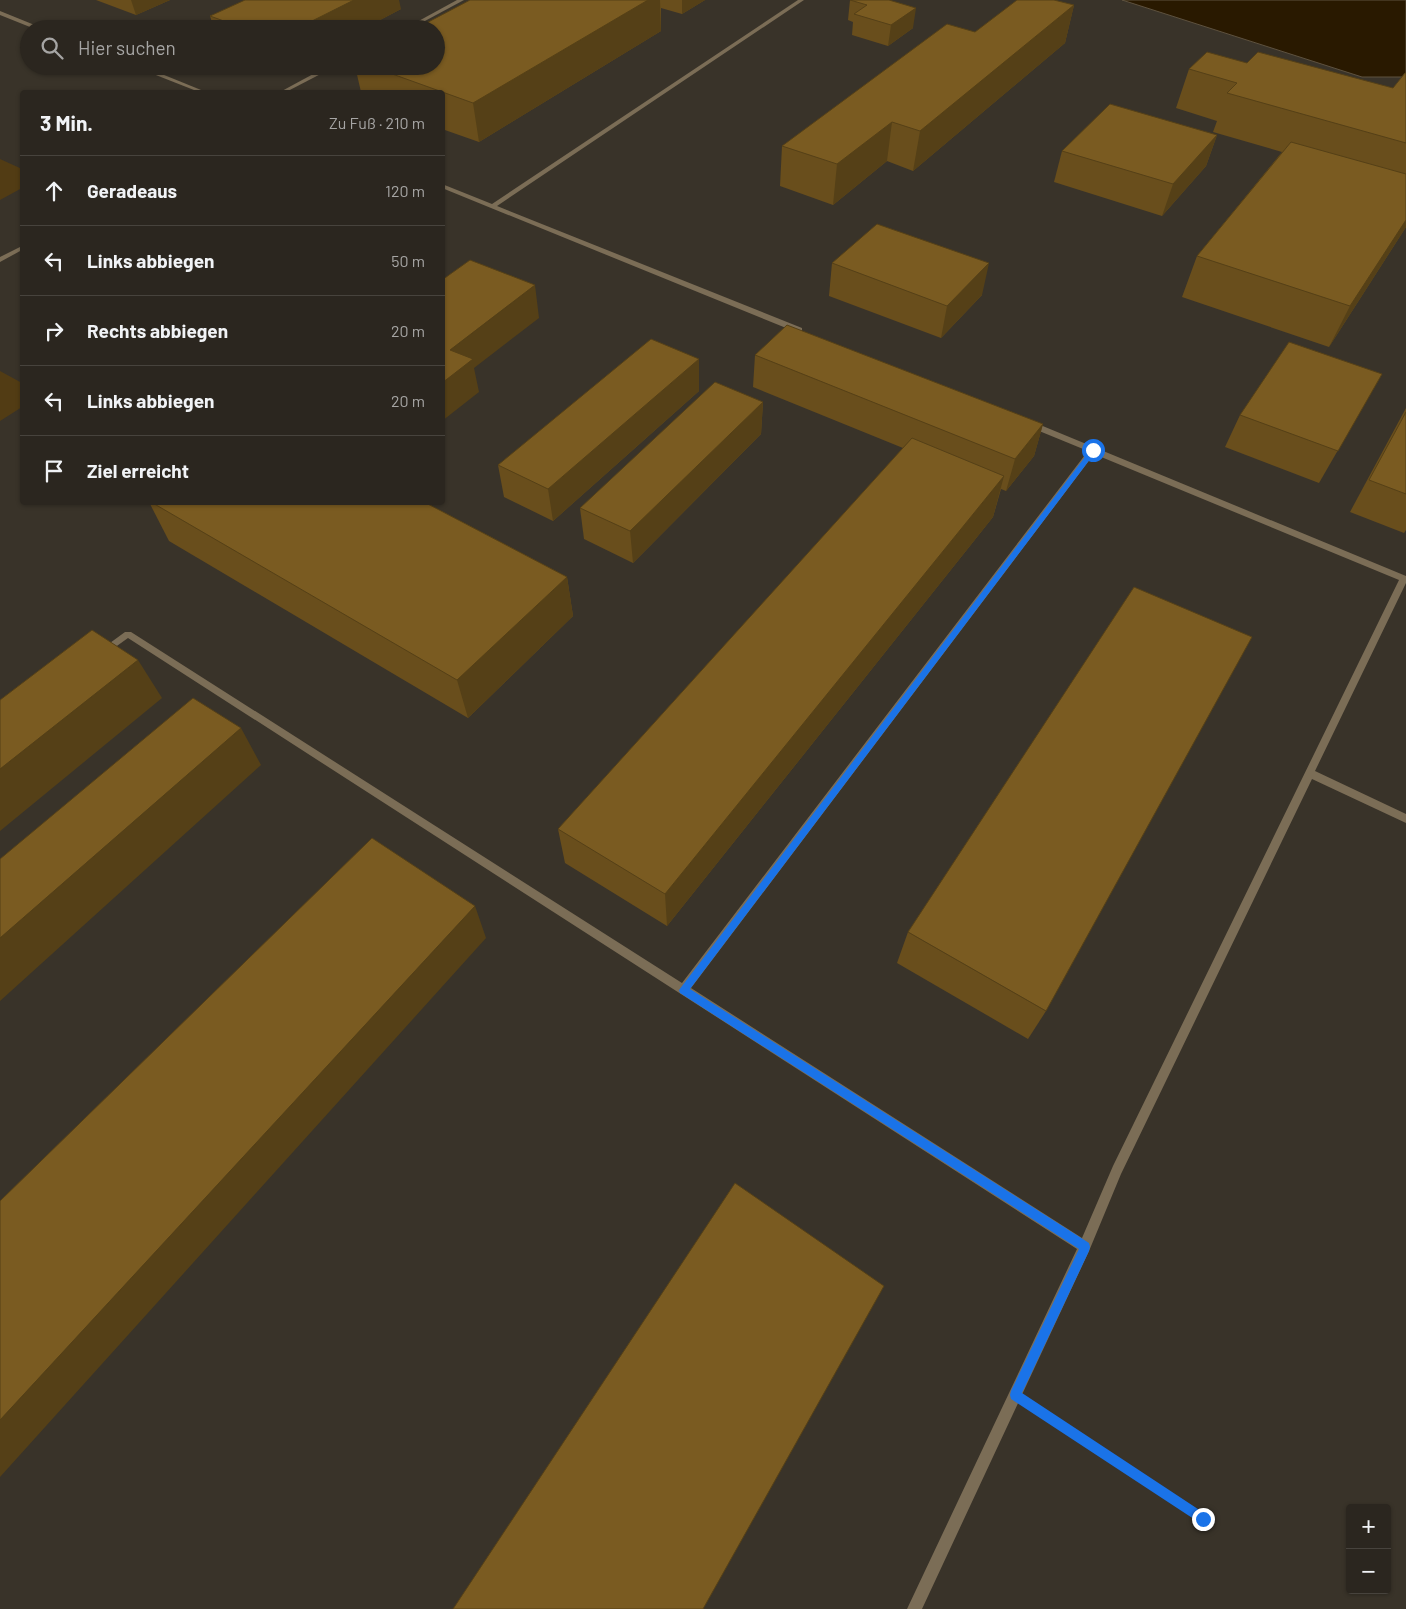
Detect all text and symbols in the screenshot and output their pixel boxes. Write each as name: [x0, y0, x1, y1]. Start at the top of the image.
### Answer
search box: [20, 20, 445, 75]
icon: search: [38, 34, 66, 62]
text: Hier suchen: [78, 36, 176, 59]
text: 3 Min.: [40, 110, 93, 135]
text: Zu Fuß · 210 m: [329, 113, 425, 132]
icon: ahead: [40, 177, 68, 205]
text: Geradeaus: [87, 179, 177, 202]
text: 120 m: [385, 181, 425, 200]
icon: left: [40, 247, 68, 275]
text: Links abbiegen: [87, 249, 214, 272]
text: 50 m: [391, 251, 425, 270]
icon: right: [40, 317, 68, 345]
text: Rechts abbiegen: [87, 319, 228, 342]
text: 20 m: [391, 321, 425, 340]
icon: left: [40, 387, 68, 415]
text: Links abbiegen: [87, 389, 214, 412]
text: 20 m: [391, 391, 425, 410]
route start: [1082, 439, 1105, 462]
icon: arrive: [40, 457, 68, 485]
text: Ziel erreicht: [87, 459, 189, 482]
map controls: [1346, 1504, 1391, 1594]
button: +: [1346, 1504, 1391, 1549]
route end: [1192, 1508, 1215, 1531]
button: −: [1346, 1549, 1391, 1594]

